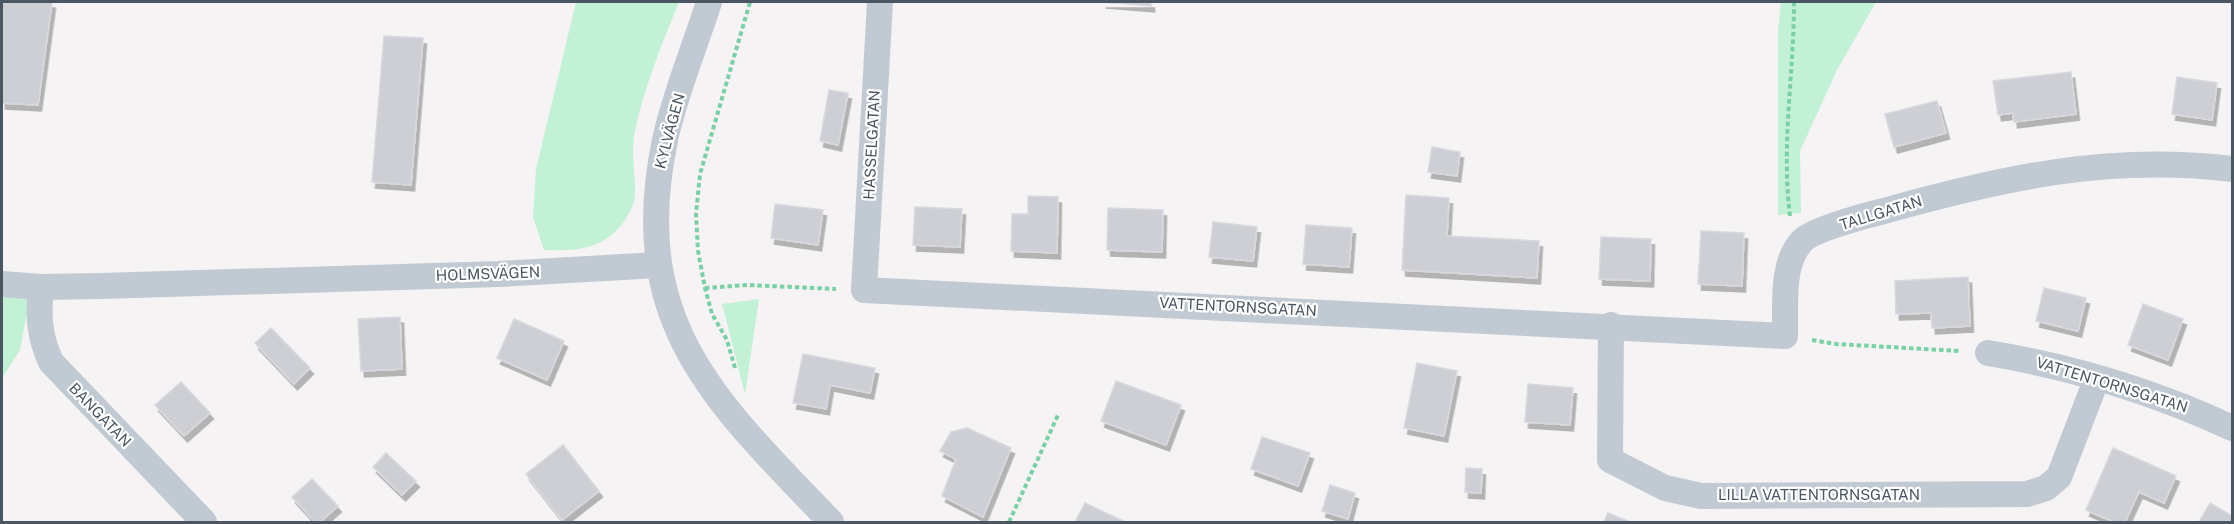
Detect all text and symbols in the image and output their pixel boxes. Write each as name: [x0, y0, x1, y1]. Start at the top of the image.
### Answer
street label: HASSELGATAN: [860, 90, 883, 200]
street label: KYLVÄGEN: [650, 91, 688, 170]
street label: TALLGATAN: [1838, 192, 1924, 233]
street label: HOLMSVÄGEN: [435, 262, 540, 284]
street label: VATTENTORNSGATAN: [1159, 294, 1317, 319]
street label: VATTENTORNSGATAN: [2034, 353, 2190, 416]
street label: BANGATAN: [66, 379, 135, 450]
street label: LILLA VATTENTORNSGATAN: [1718, 486, 1920, 503]

